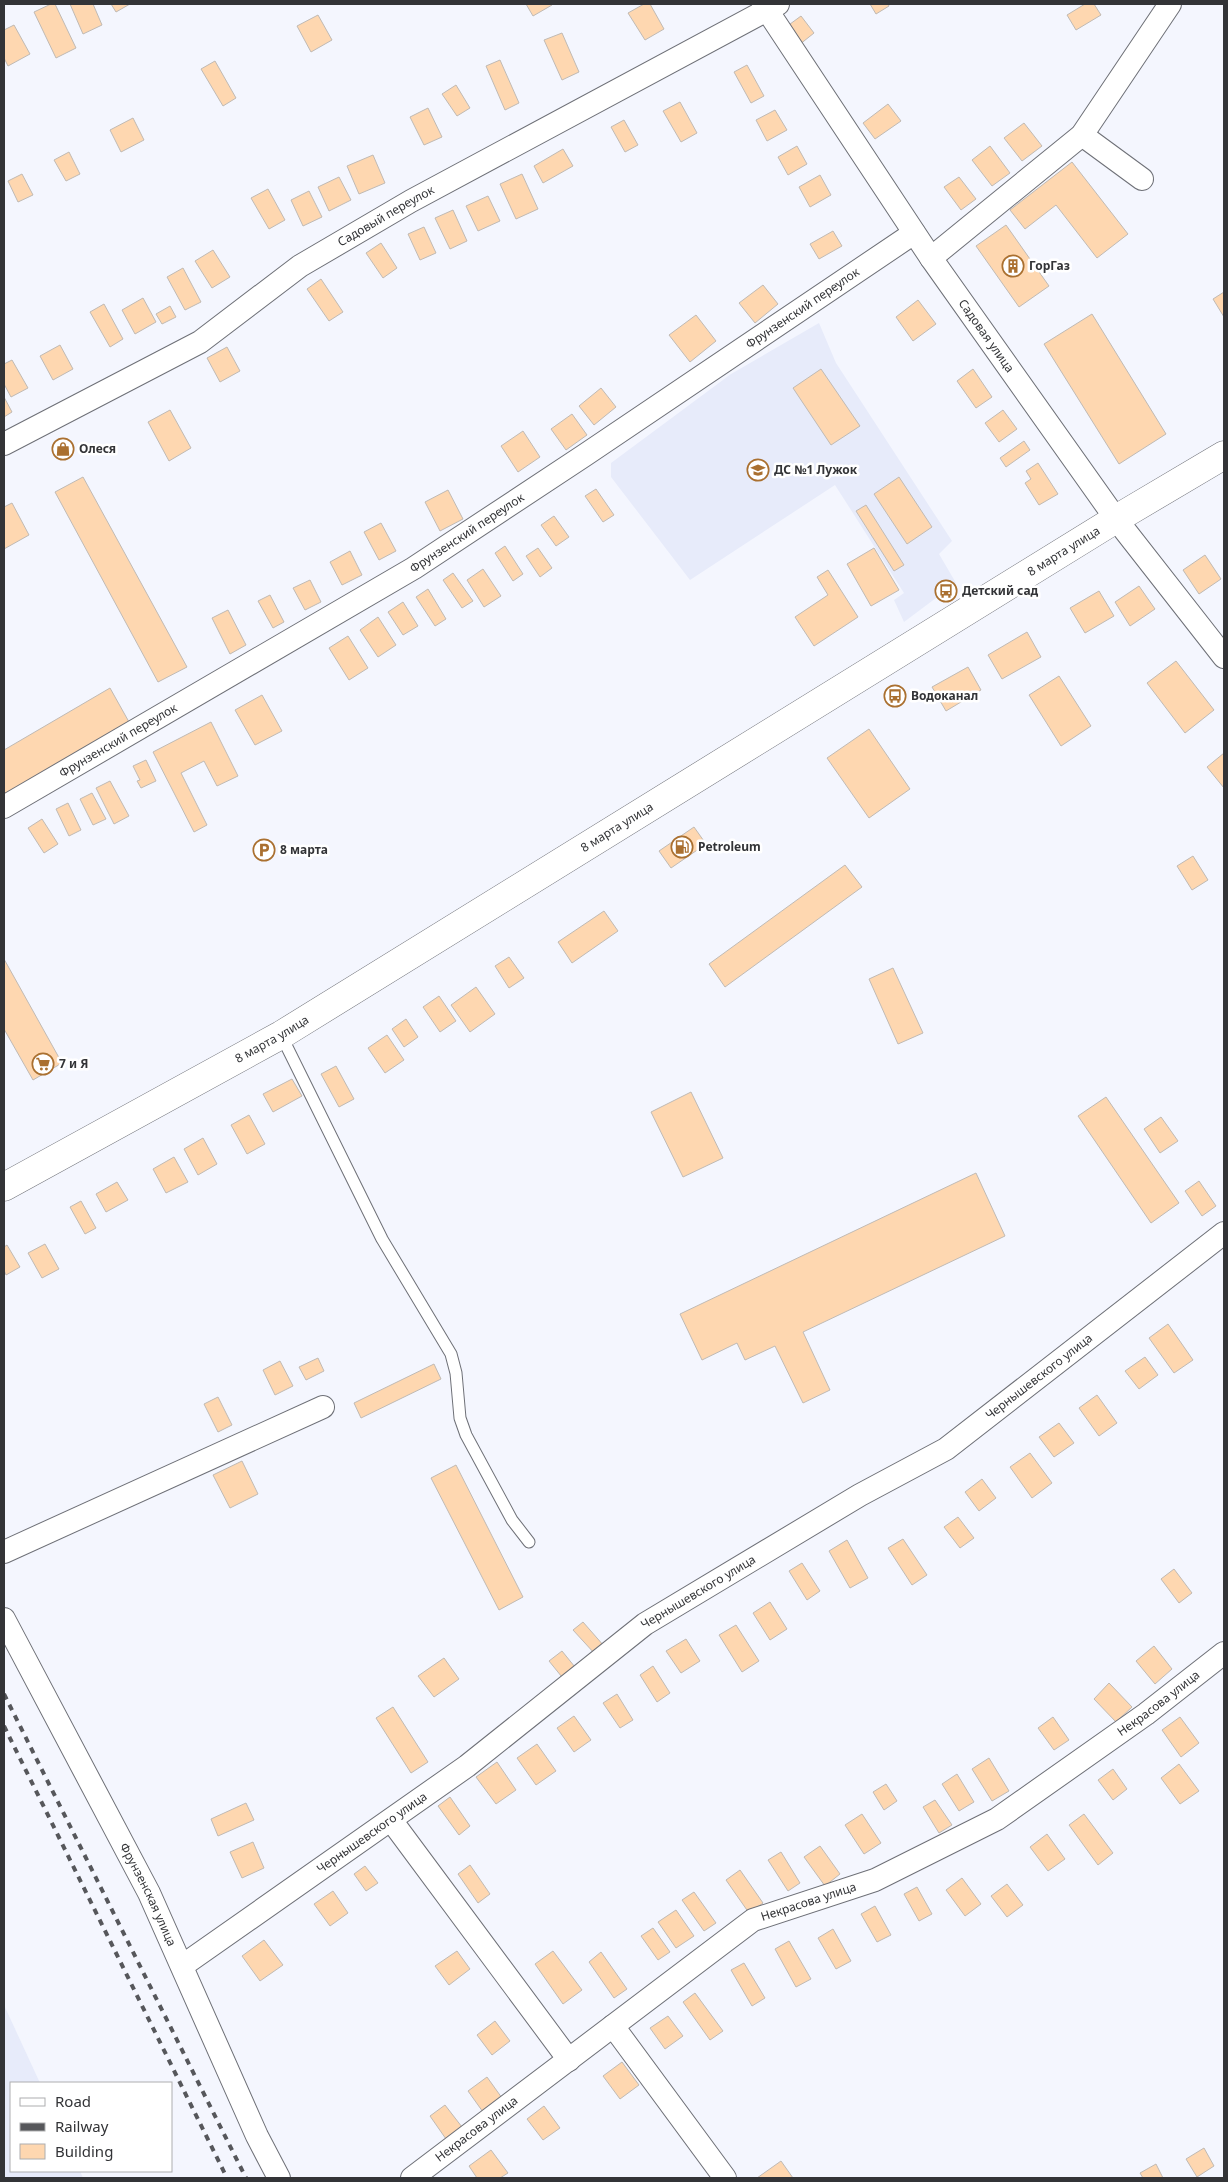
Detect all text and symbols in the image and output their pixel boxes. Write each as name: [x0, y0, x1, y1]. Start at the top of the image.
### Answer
street label: Садовый переулок: [334, 181, 438, 250]
building icon: ГорГаз: [1001, 254, 1025, 278]
place label: ГорГаз: [1029, 257, 1070, 274]
street label: Фрунзенский переулок: [742, 263, 863, 352]
street label: Садовая улица: [955, 295, 1019, 376]
shop icon: Олеся: [51, 437, 75, 461]
place label: Олеся: [79, 440, 116, 457]
school or university icon: ДС №1 Лужок: [746, 458, 770, 482]
place label: ДС №1 Лужок: [774, 461, 858, 478]
street label: Фрунзенский переулок: [406, 488, 528, 577]
street label: 8 марта улица: [1024, 522, 1103, 580]
bus stop icon: Детский сад: [934, 579, 958, 603]
place label: Детский сад: [962, 582, 1039, 599]
bus stop icon: Водоканал: [883, 684, 907, 708]
place label: Водоканал: [911, 687, 978, 704]
street label: Фрунзенский переулок: [56, 699, 180, 781]
street label: 8 марта улица: [577, 798, 656, 856]
fuel station icon: Petroleum: [670, 835, 694, 859]
parking icon: 8 марта: [252, 838, 276, 862]
place label: Petroleum: [698, 838, 761, 855]
place label: 8 марта: [280, 841, 328, 858]
street label: 8 марта улица: [232, 1011, 312, 1067]
supermarket icon: 7 и Я: [31, 1052, 55, 1076]
place label: 7 и Я: [59, 1055, 88, 1072]
street label: Чернышевского улица: [982, 1329, 1096, 1423]
street label: Чернышевского улица: [637, 1551, 759, 1633]
street label: Некрасова улица: [1113, 1666, 1203, 1740]
street label: Чернышевского улица: [313, 1788, 430, 1877]
street label: Фрунзенская улица: [116, 1840, 181, 1949]
street label: Некрасова улица: [758, 1878, 858, 1925]
legend: [10, 2082, 172, 2172]
text: Road: [55, 2091, 91, 2111]
street label: Некрасова улица: [431, 2092, 521, 2166]
text: Railway: [55, 2116, 109, 2136]
text: Building: [55, 2141, 113, 2161]

